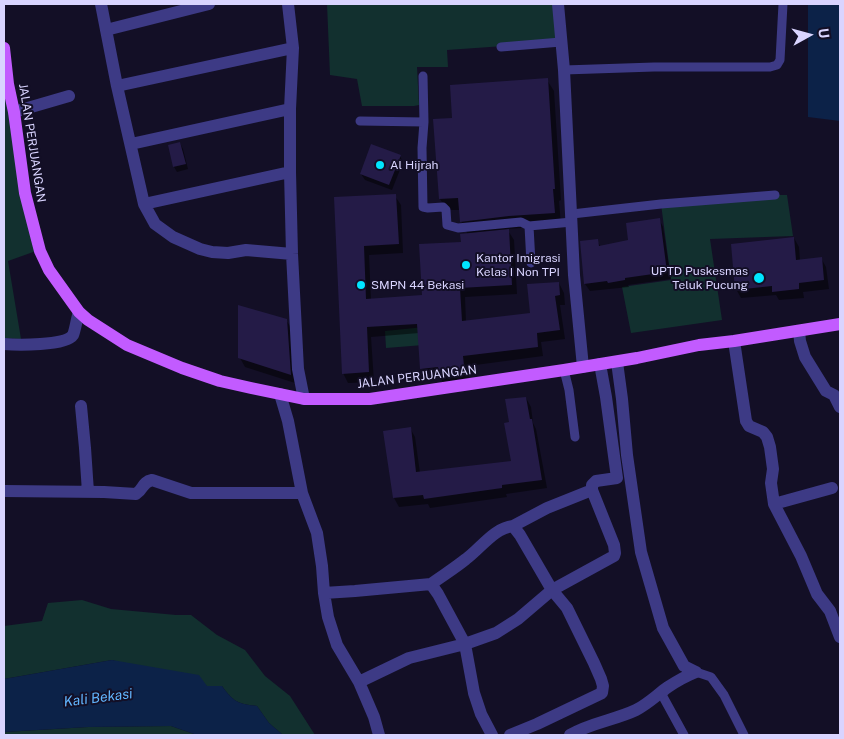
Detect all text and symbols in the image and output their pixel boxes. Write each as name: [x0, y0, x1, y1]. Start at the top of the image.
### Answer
north arrow: [784, 10, 834, 60]
text: U: [815, 27, 832, 39]
street label: JALAN PERJUANGAN: [15, 82, 49, 204]
place label: Al Hijrah: [390, 158, 438, 172]
marker: Al Hijrah: [374, 159, 386, 171]
place label: Kantor Imigrasi Kelas I Non TPI: [476, 251, 561, 279]
marker: Kantor Imigrasi Kelas I Non TPI: [460, 259, 472, 271]
place label: UPTD Puskesmas Teluk Pucung: [651, 264, 748, 292]
marker: UPTD Puskesmas Teluk Pucung: [752, 271, 766, 285]
place label: SMPN 44 Bekasi: [371, 278, 464, 292]
marker: SMPN 44 Bekasi: [355, 279, 367, 291]
street label: JALAN PERJUANGAN: [356, 363, 478, 391]
water label: Kali Bekasi: [63, 685, 133, 711]

